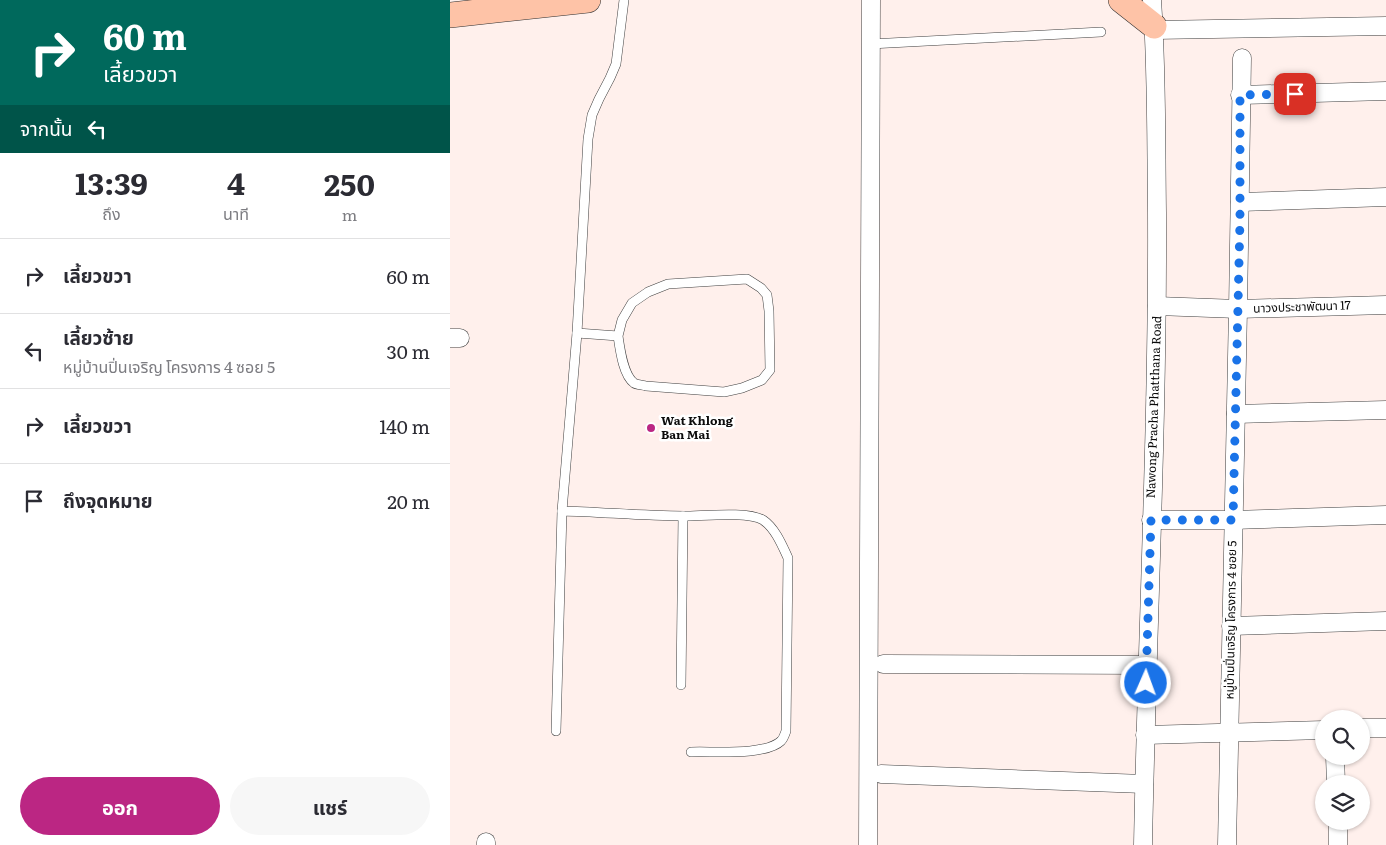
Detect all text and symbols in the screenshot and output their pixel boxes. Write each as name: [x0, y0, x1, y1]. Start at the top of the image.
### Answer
text: 60 m: [103, 9, 187, 61]
icon: right: [20, 20, 85, 85]
text: เลี้ยวขวา: [103, 56, 178, 89]
pin: [1274, 73, 1316, 115]
icon: arrive: [1281, 80, 1309, 108]
text: จากนั้น: [20, 114, 73, 142]
icon: left: [83, 115, 111, 143]
text: 13:39: [75, 160, 148, 204]
text: 4: [227, 160, 245, 204]
text: 250: [324, 161, 375, 205]
text: ถึง: [102, 201, 121, 225]
text: นาที: [223, 201, 249, 225]
text: m: [342, 202, 357, 226]
text: เลี้ยวขวา: [63, 261, 132, 289]
icon: right: [20, 262, 48, 290]
text: 60 m: [387, 262, 430, 290]
street label: นาวงประชาพัฒนา 17: [1253, 295, 1351, 317]
street label: Nawong Pracha Phatthana Road: [1141, 315, 1165, 499]
text: เลี้ยวซ้าย: [63, 323, 134, 351]
icon: left: [20, 337, 48, 365]
text: 30 m: [386, 337, 430, 365]
text: หมู่บ้านปิ่นเจริญ โครงการ 4 ซอย 5: [63, 354, 275, 378]
text: เลี้ยวขวา: [63, 411, 132, 439]
place label: Wat Khlong Ban Mai: [661, 411, 734, 443]
icon: right: [20, 412, 48, 440]
text: 140 m: [379, 412, 430, 440]
marker: Wat Khlong Ban Mai: [645, 422, 657, 434]
text: ถึงจุดหมาย: [63, 486, 153, 514]
icon: arrive: [20, 487, 48, 515]
text: 20 m: [387, 487, 430, 515]
street label: หมู่บ้านปิ่นเจริญ โครงการ 4 ซอย 5: [1220, 540, 1240, 700]
position arrow: [1119, 656, 1171, 708]
map controls: [1315, 710, 1370, 830]
button: search: [1315, 710, 1370, 765]
button: layers: [1315, 775, 1370, 830]
button: ออก: [20, 777, 220, 835]
button: แชร์: [230, 777, 430, 835]

